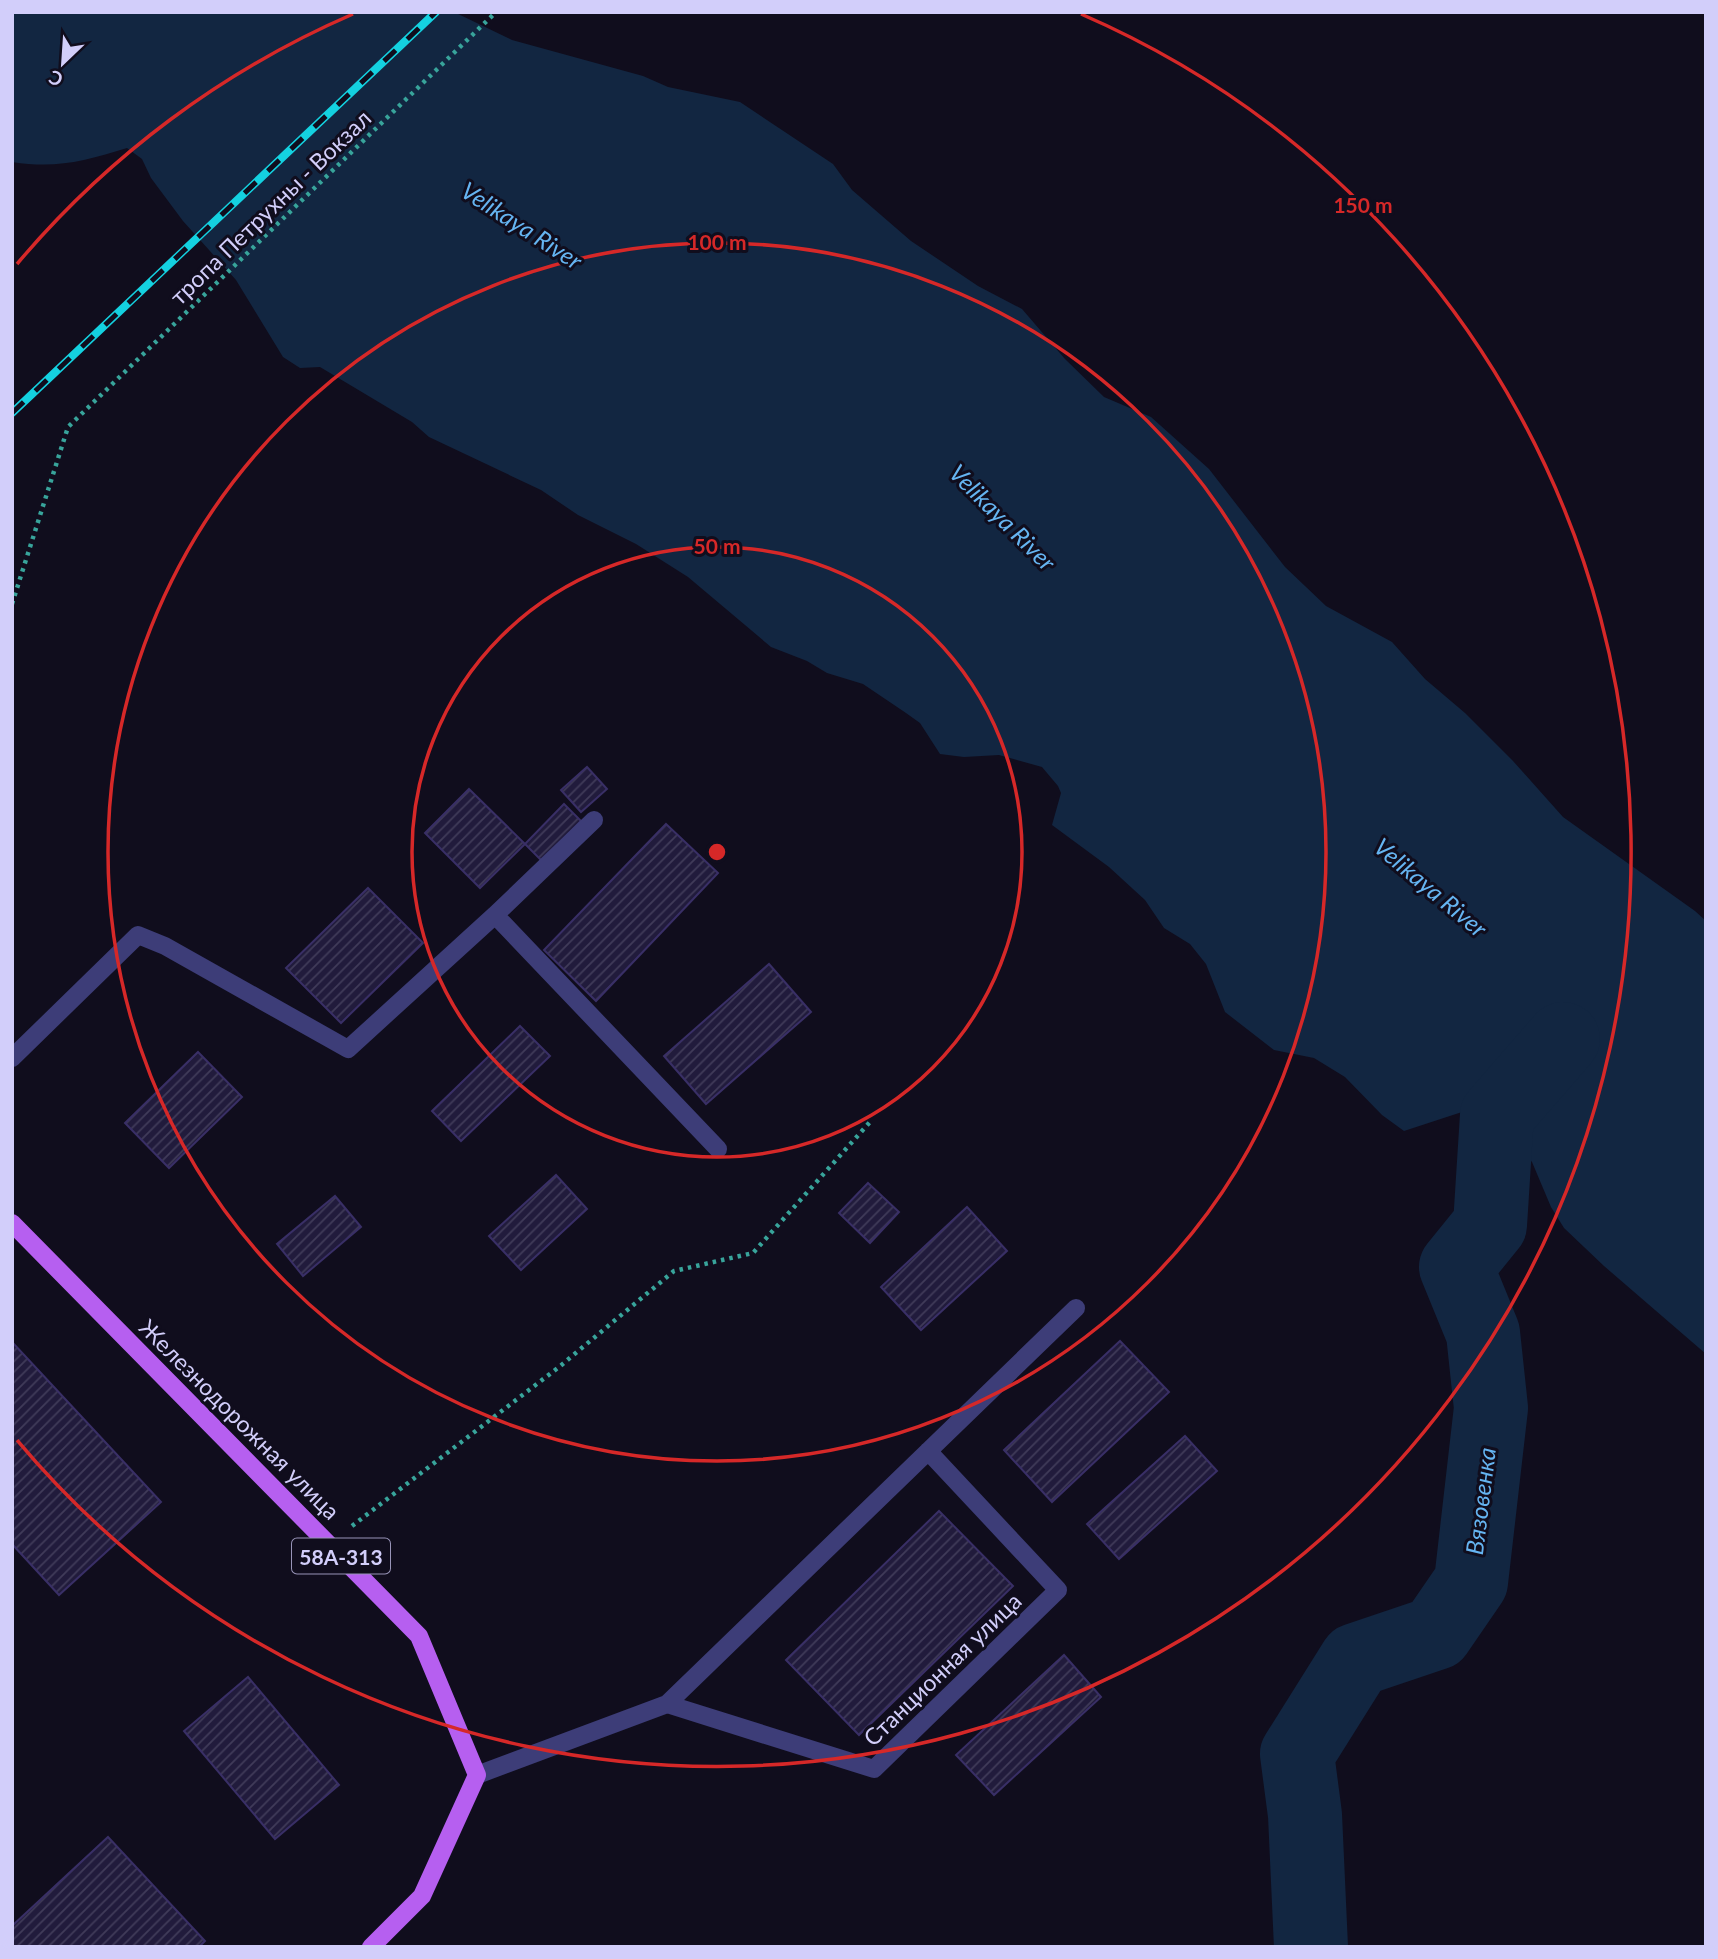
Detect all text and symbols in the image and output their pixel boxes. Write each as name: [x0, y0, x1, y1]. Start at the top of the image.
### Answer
north arrow: [28, 28, 98, 98]
text: С: [45, 66, 66, 92]
street label: тропа Петрухны - Вокзал: [164, 104, 376, 310]
water label: Velikaya River: [456, 175, 588, 275]
text: 150 m: [1333, 192, 1393, 217]
text: 100 m: [687, 229, 747, 254]
water label: Velikaya River: [944, 458, 1063, 577]
text: 50 m: [693, 533, 741, 558]
water label: Velikaya River: [1369, 831, 1494, 943]
centre of rings: [705, 840, 729, 864]
street label: Железнодорожная улица: [134, 1313, 346, 1525]
water label: Вязовенка: [1459, 1446, 1501, 1556]
road number: 58А-313: [292, 1538, 390, 1574]
street label: Станционная улица: [857, 1587, 1027, 1751]

